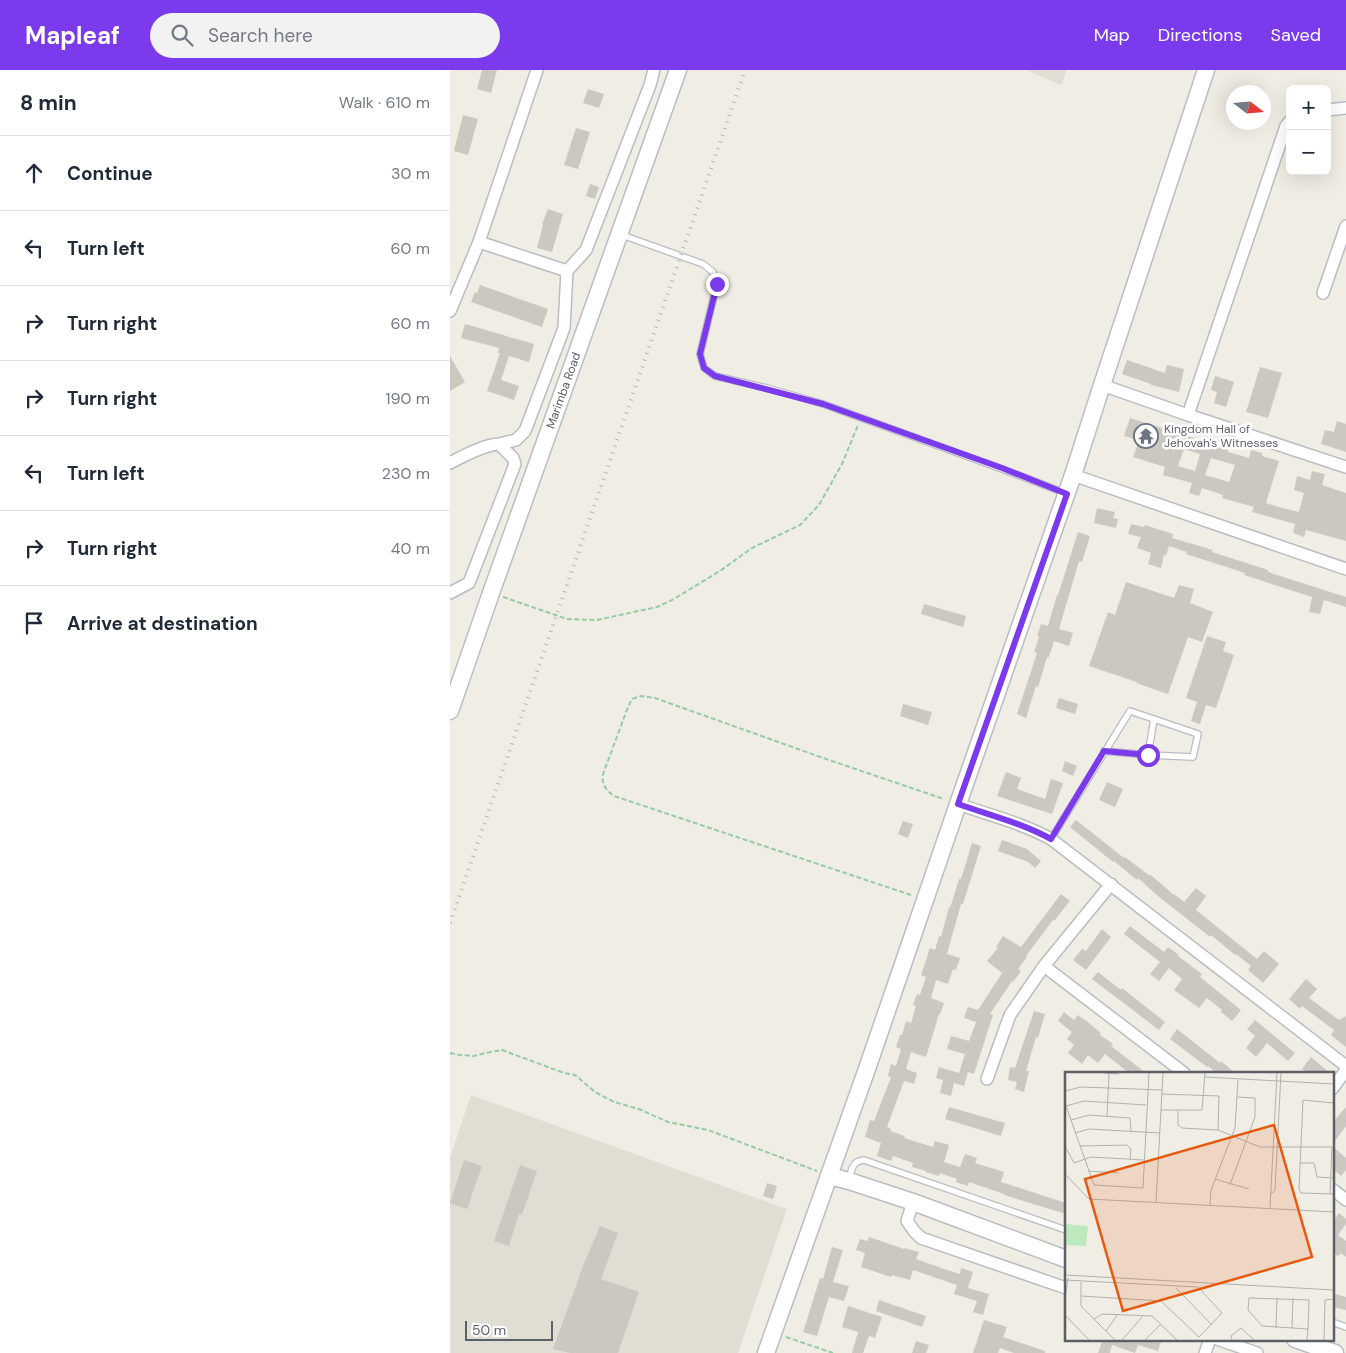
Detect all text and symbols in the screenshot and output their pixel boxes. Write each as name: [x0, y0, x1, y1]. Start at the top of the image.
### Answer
search box: [150, 13, 500, 58]
text: Mapleaf: [25, 20, 120, 51]
icon: search: [168, 21, 196, 49]
text: Search here: [208, 23, 313, 48]
text: Map: [1094, 23, 1130, 47]
text: Directions: [1158, 23, 1243, 47]
text: Saved: [1271, 23, 1321, 47]
north arrow: [1226, 85, 1271, 130]
map controls: [1286, 85, 1331, 175]
button: +: [1286, 85, 1331, 130]
text: 8 min: [20, 89, 77, 117]
text: Walk · 610 m: [339, 92, 430, 113]
button: −: [1286, 130, 1331, 175]
icon: ahead: [20, 159, 48, 187]
text: Continue: [67, 161, 153, 186]
text: 30 m: [391, 163, 430, 184]
icon: left: [20, 234, 48, 262]
text: Turn left: [67, 236, 145, 261]
text: 60 m: [390, 238, 430, 259]
route end: [706, 273, 729, 296]
icon: right: [20, 309, 48, 337]
text: Turn right: [67, 311, 157, 336]
text: 60 m: [390, 313, 430, 334]
street label: Marimba Road: [542, 350, 584, 431]
icon: right: [20, 384, 48, 412]
text: Turn right: [67, 386, 157, 411]
text: 190 m: [386, 388, 430, 409]
place label: Kingdom Hall of Jehovah's Witnesses: [1164, 421, 1278, 451]
temple icon: Kingdom Hall of Jehovah's Witnesses: [1133, 423, 1159, 449]
icon: left: [20, 459, 48, 487]
text: Turn left: [67, 461, 145, 486]
text: 230 m: [382, 463, 430, 484]
icon: right: [20, 534, 48, 562]
text: Turn right: [67, 536, 157, 561]
text: 40 m: [391, 538, 430, 559]
icon: arrive: [20, 609, 48, 637]
text: Arrive at destination: [67, 611, 258, 636]
route start: [1137, 744, 1160, 767]
inset map: [1065, 1072, 1334, 1340]
scale bar: [465, 1318, 552, 1341]
text: 50 m: [472, 1321, 506, 1339]

